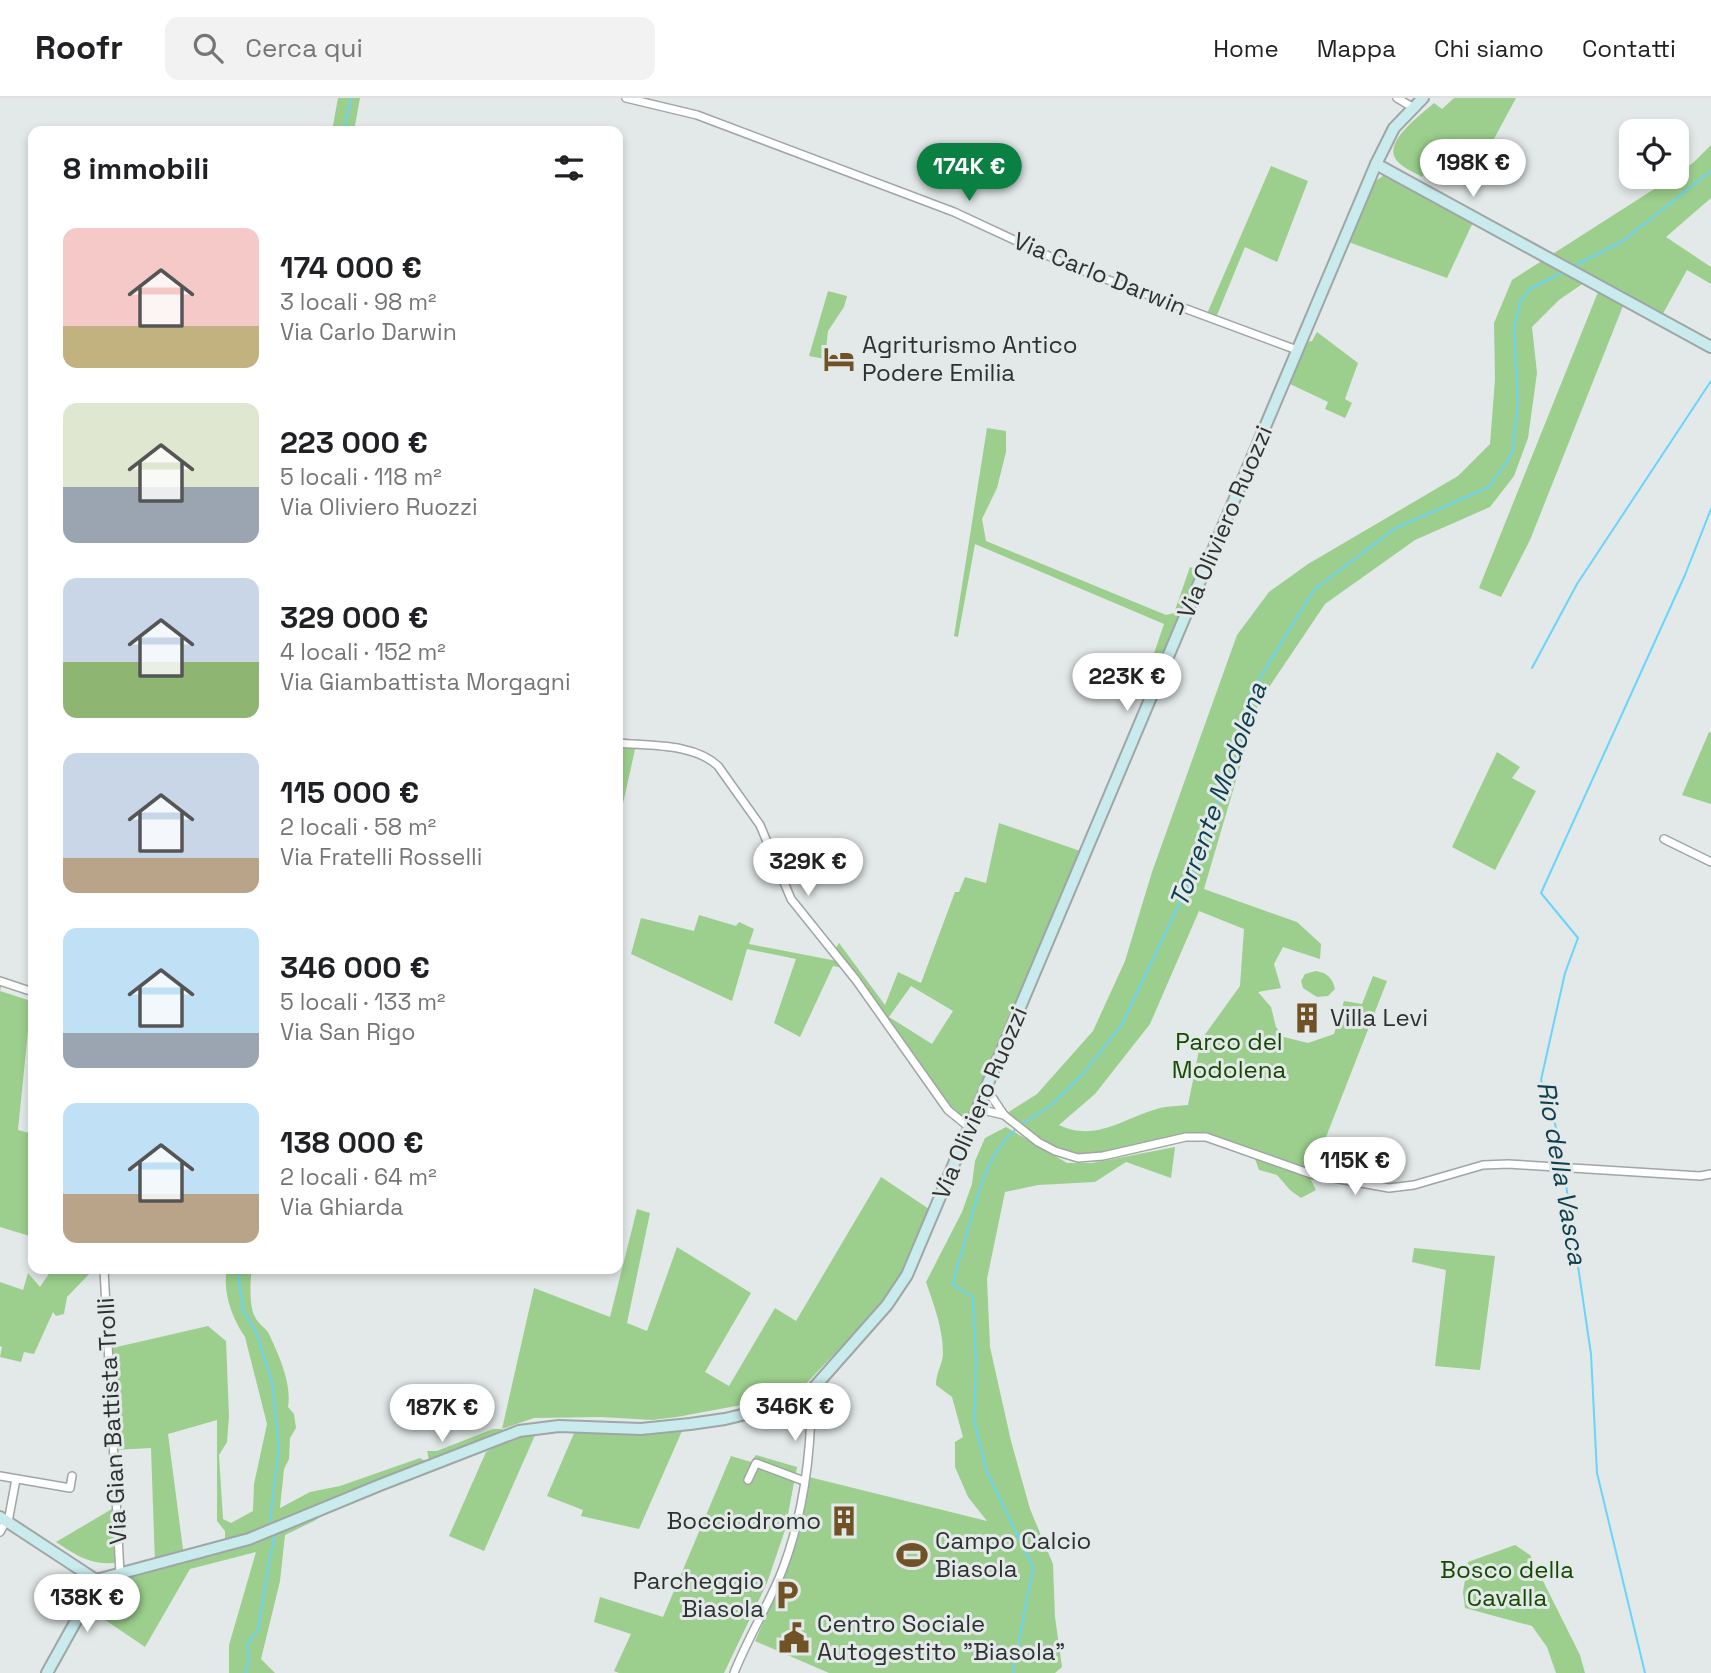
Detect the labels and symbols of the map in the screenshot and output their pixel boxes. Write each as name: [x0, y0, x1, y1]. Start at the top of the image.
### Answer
pin: 198K €: [1416, 140, 1530, 199]
pin: 174K €: [912, 144, 1026, 203]
street label: Via Carlo Darwin: [1009, 225, 1191, 322]
place label: Agriturismo Antico Podere Emilia: [862, 329, 1078, 388]
hotel icon: Agriturismo Antico Podere Emilia: [822, 342, 856, 376]
street label: Via Oliviero Ruozzi: [1170, 421, 1279, 623]
pin: 223K €: [1070, 654, 1184, 713]
water label: Torrente Modolena: [1162, 677, 1275, 912]
pin: 329K €: [751, 838, 865, 898]
building icon: Villa Levi: [1290, 1001, 1324, 1035]
street label: Via Oliviero Ruozzi: [925, 1002, 1034, 1204]
place label: Villa Levi: [1330, 1002, 1428, 1033]
park label: Parco del Modolena: [1172, 1026, 1286, 1085]
water label: Rio della Vasca: [1529, 1079, 1595, 1269]
pin: 115K €: [1298, 1138, 1412, 1197]
street label: Via Gian Battista Trolli: [90, 1297, 133, 1545]
pin: 187K €: [385, 1384, 499, 1444]
pin: 346K €: [738, 1384, 852, 1443]
building icon: Bocciodromo: [827, 1504, 861, 1538]
place label: Bocciodromo: [667, 1505, 821, 1536]
place label: Campo Calcio Biasola: [935, 1525, 1091, 1584]
sports icon: Campo Calcio Biasola: [895, 1538, 929, 1572]
park label: Bosco della Cavalla: [1440, 1554, 1574, 1613]
place label: Parcheggio Biasola: [633, 1565, 764, 1624]
pin: 138K €: [30, 1574, 144, 1634]
parking icon: Parcheggio Biasola: [770, 1578, 804, 1612]
place label: Centro Sociale Autogestito "Biasola": [817, 1608, 1065, 1667]
public building icon: Centro Sociale Autogestito "Biasola": [777, 1621, 811, 1655]

